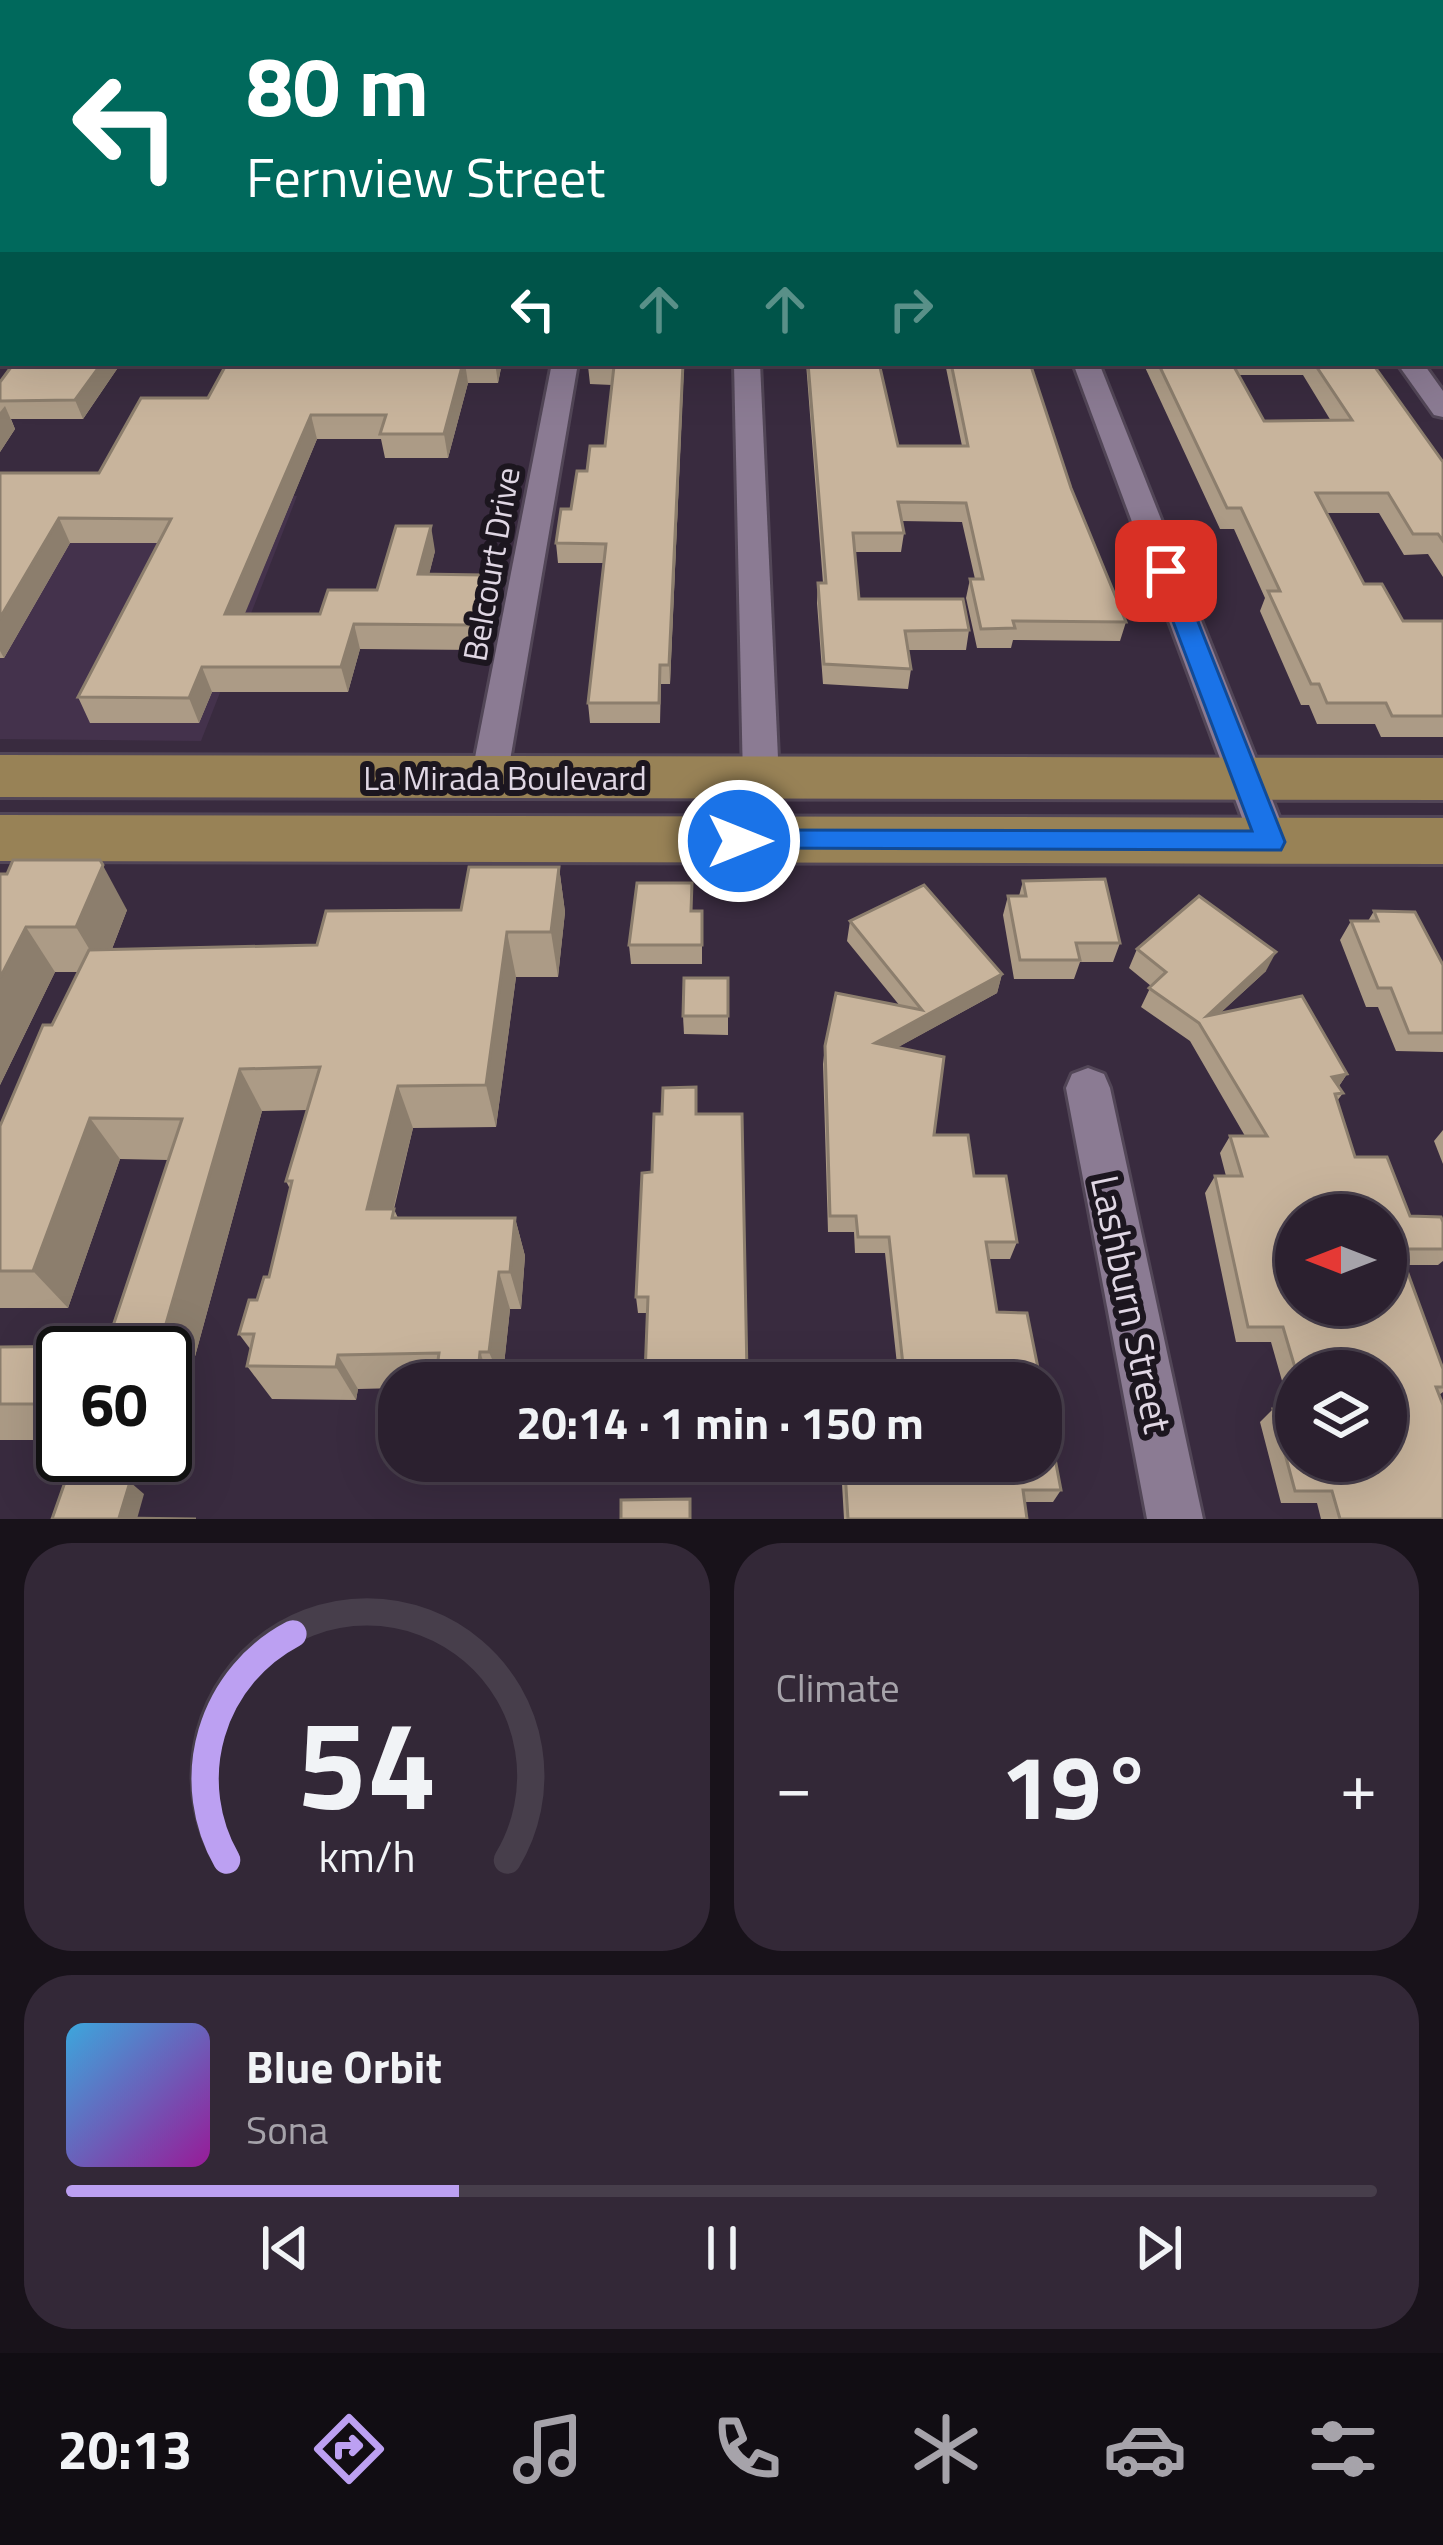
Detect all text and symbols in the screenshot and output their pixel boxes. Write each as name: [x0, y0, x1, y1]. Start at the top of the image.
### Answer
text: 80 m: [246, 21, 429, 149]
icon: left: [48, 48, 204, 204]
text: Fernview Street: [246, 136, 605, 218]
icon: left: [500, 276, 566, 342]
icon: ahead: [626, 276, 692, 342]
icon: ahead: [752, 276, 818, 342]
icon: right: [878, 276, 944, 342]
street label: Belcourt Drive: [449, 463, 533, 665]
pin: [1115, 520, 1217, 622]
icon: arrive: [1133, 538, 1199, 604]
street label: La Mirada Boulevard: [363, 753, 647, 803]
position arrow: [676, 778, 802, 904]
street label: Lashburn Street: [1076, 1170, 1188, 1439]
north arrow: [1275, 1194, 1407, 1326]
map controls: [1275, 1194, 1407, 1482]
speed limit sign: 60: [36, 1326, 192, 1482]
button: layers: [1275, 1350, 1407, 1482]
text: 20:14 · 1 min · 150 m: [516, 1388, 924, 1456]
text: Climate: [776, 1658, 900, 1717]
text: 54: [297, 1668, 437, 1857]
text: 19°: [1001, 1717, 1152, 1854]
text: −: [776, 1735, 812, 1836]
text: +: [1340, 1735, 1377, 1836]
text: km/h: [318, 1823, 415, 1889]
text: Blue Orbit: [246, 2032, 442, 2100]
text: Sona: [246, 2100, 328, 2159]
icon: previous: [252, 2215, 318, 2281]
icon: pause: [689, 2215, 755, 2281]
icon: next: [1126, 2215, 1192, 2281]
icon: directions: [307, 2407, 391, 2491]
icon: music: [506, 2407, 590, 2491]
icon: phone: [705, 2407, 789, 2491]
icon: climate: [904, 2407, 988, 2491]
icon: car: [1103, 2407, 1187, 2491]
icon: filters: [1301, 2407, 1385, 2491]
text: 20:13: [57, 2408, 192, 2490]

